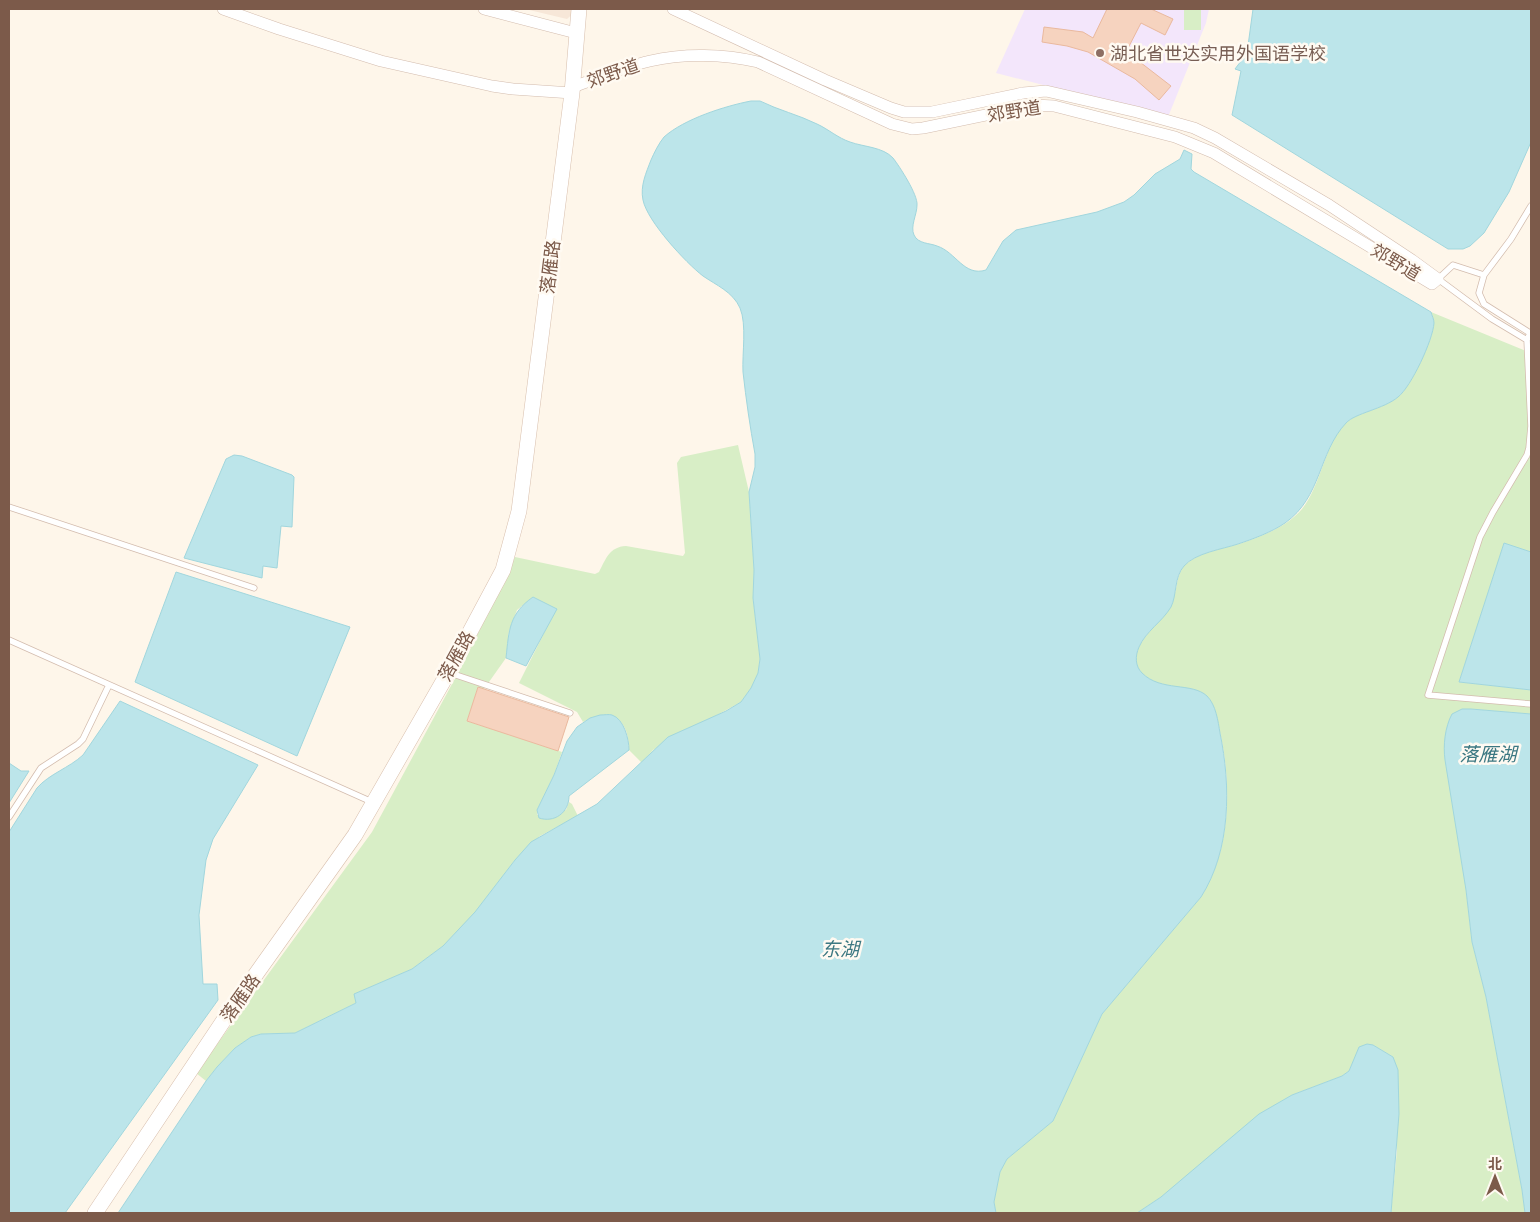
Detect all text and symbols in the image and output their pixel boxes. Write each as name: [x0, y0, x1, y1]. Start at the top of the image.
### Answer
place label: 湖北省世达实用外国语学校: [1110, 43, 1326, 64]
marker: 湖北省世达实用外国语学校: [1094, 47, 1106, 59]
street label: 郊野道: [584, 54, 642, 92]
street label: 郊野道: [986, 96, 1042, 126]
street label: 落雁路: [536, 239, 564, 295]
street label: 郊野道: [1367, 239, 1425, 285]
street label: 落雁路: [434, 627, 478, 685]
water label: 落雁湖: [1459, 743, 1519, 766]
water label: 东湖: [821, 938, 862, 961]
street label: 落雁路: [216, 970, 264, 1026]
north arrow: [1470, 1152, 1520, 1202]
text: 北: [1488, 1156, 1502, 1172]

